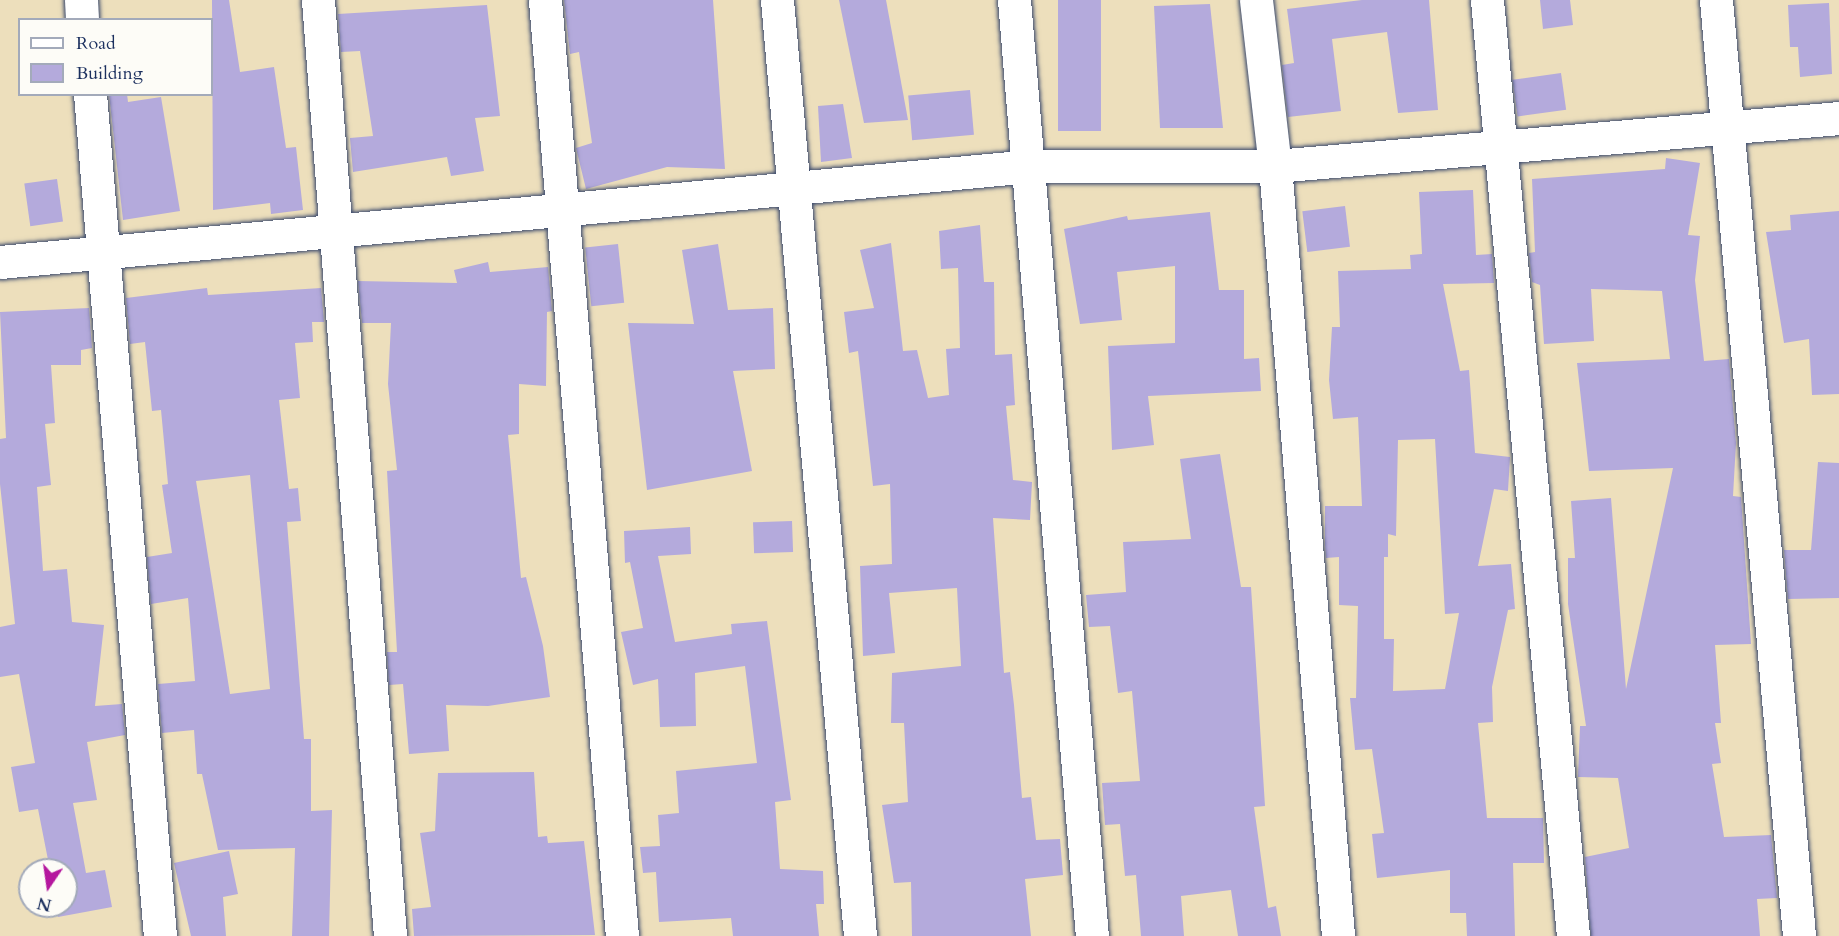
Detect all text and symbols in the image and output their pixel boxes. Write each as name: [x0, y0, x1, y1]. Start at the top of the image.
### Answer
legend: [18, 18, 213, 96]
text: Road: [76, 31, 116, 56]
text: Building: [76, 61, 143, 86]
north arrow: [18, 858, 78, 918]
text: N: [35, 891, 54, 916]

